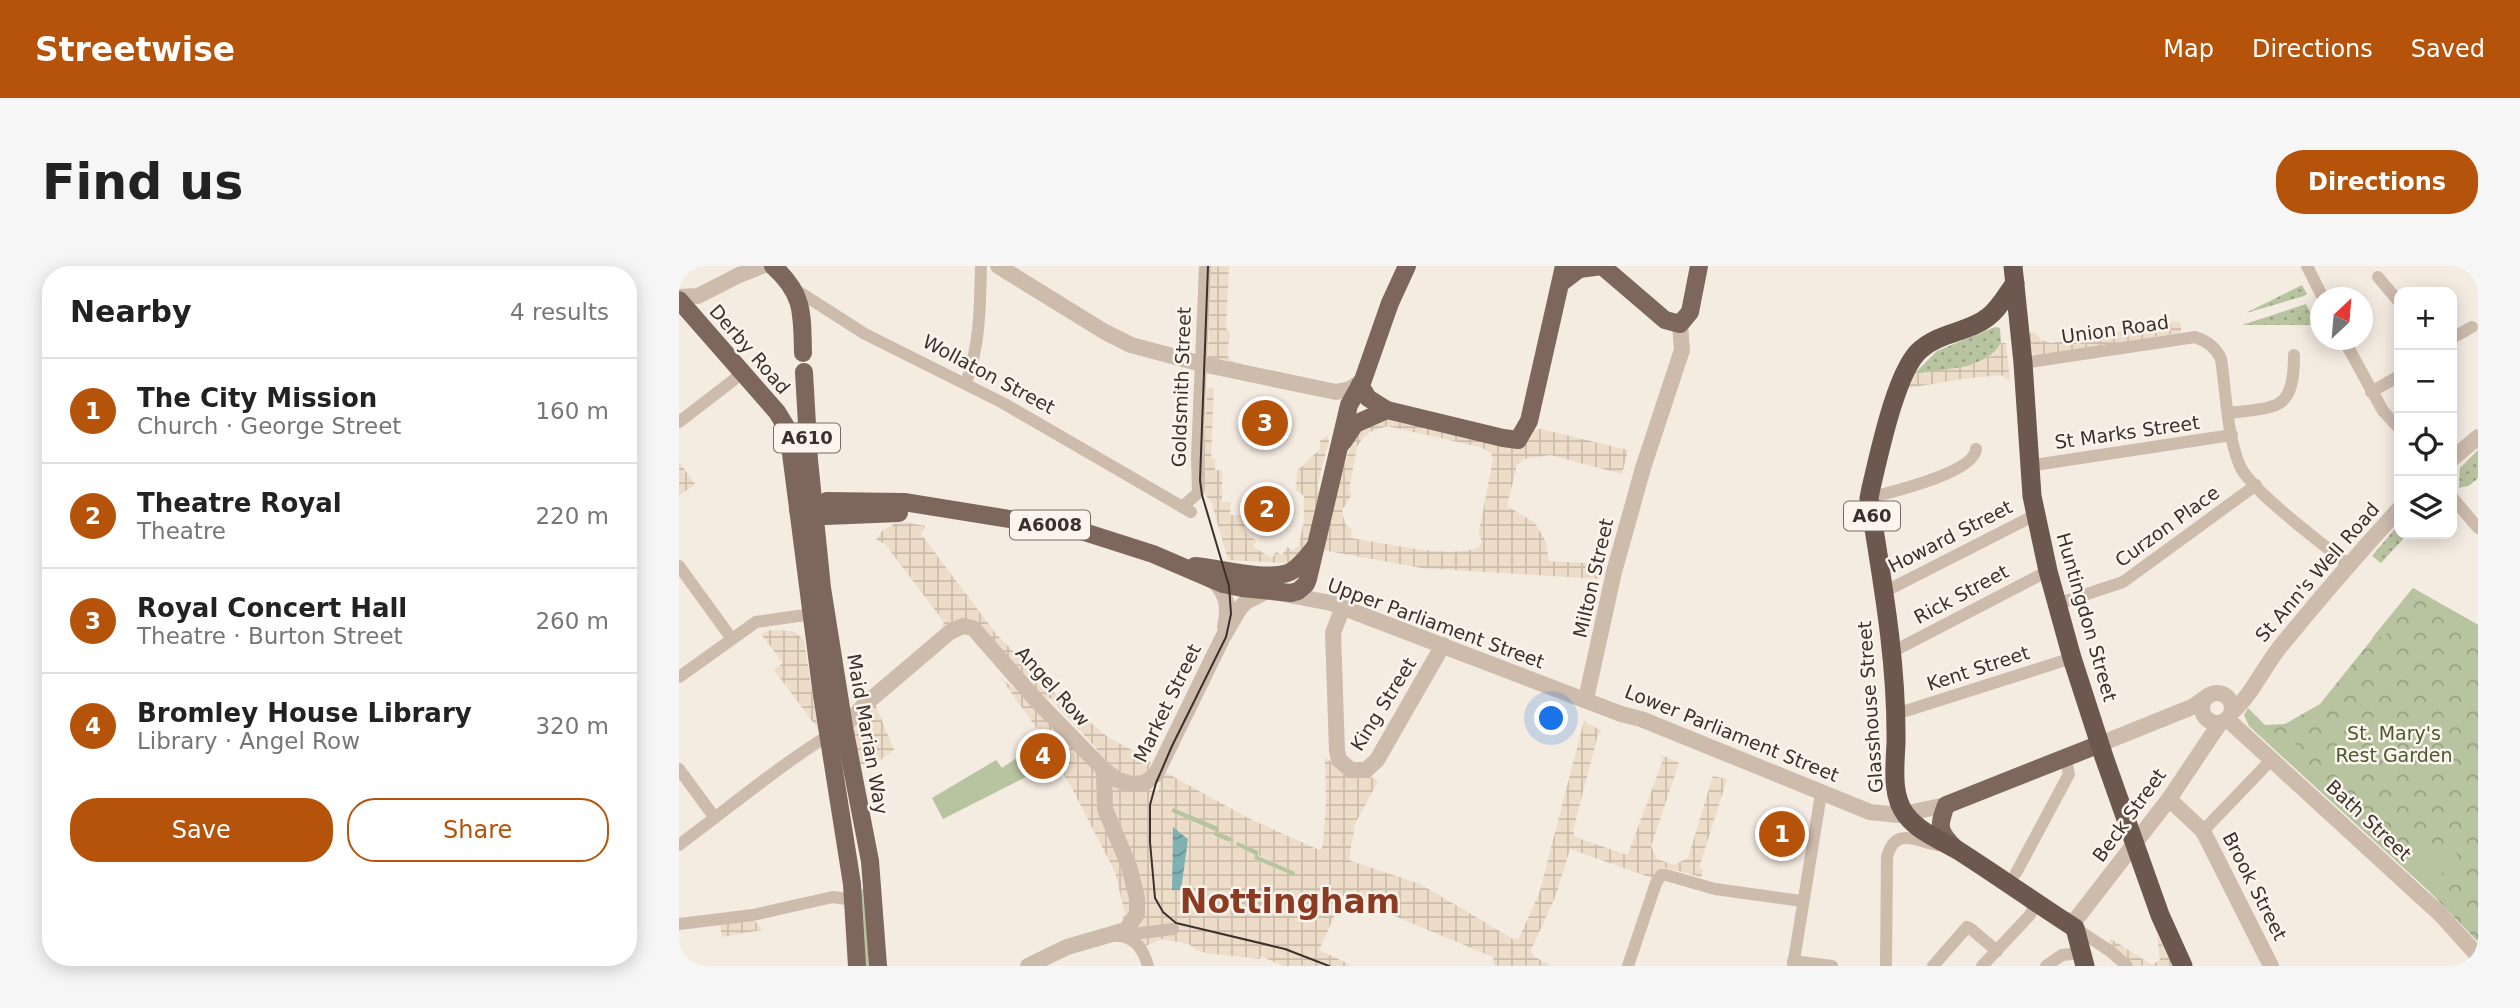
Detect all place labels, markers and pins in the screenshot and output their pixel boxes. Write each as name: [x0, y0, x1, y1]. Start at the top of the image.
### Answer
pin: 3: [1242, 397, 1288, 449]
pin: 2: [1244, 483, 1290, 535]
pin: 4: [1020, 730, 1066, 782]
pin: 1: [1759, 808, 1805, 860]

